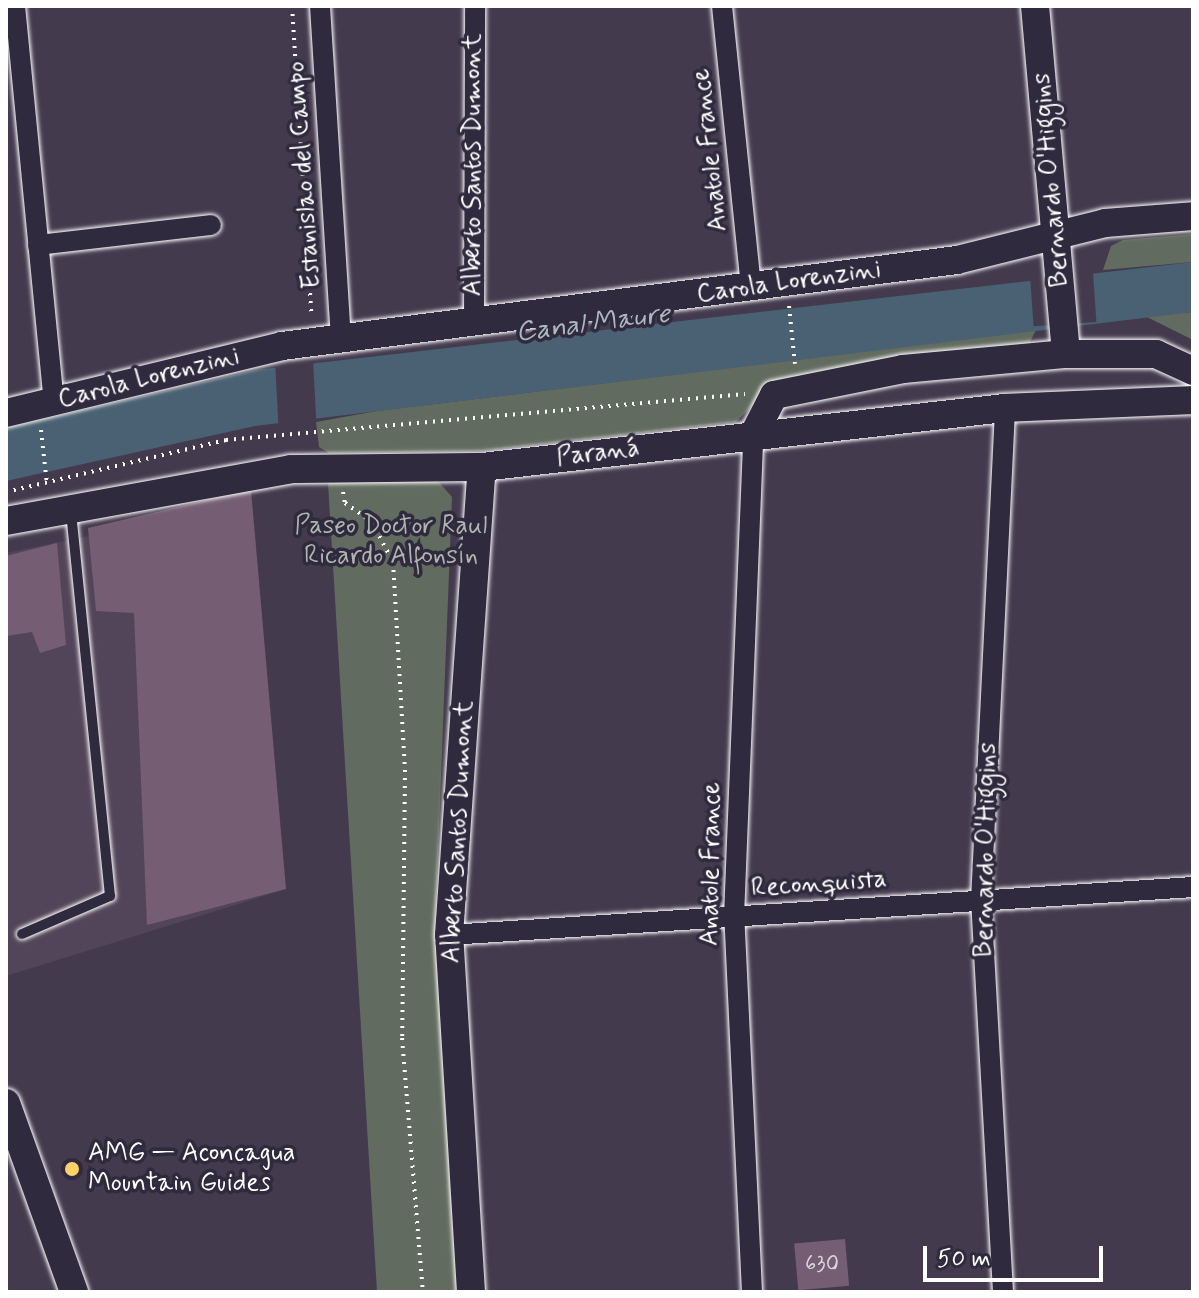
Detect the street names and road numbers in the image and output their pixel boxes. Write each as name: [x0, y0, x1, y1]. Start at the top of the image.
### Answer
street label: Alberto Santos Dumont: [458, 31, 490, 299]
street label: Estanislao del Campo: [281, 59, 329, 291]
street label: Anatole France: [687, 66, 735, 234]
street label: Bernardo O'Higgins: [1027, 72, 1077, 288]
street label: Carola Lorenzini: [693, 254, 885, 312]
street label: Carola Lorenzini: [54, 341, 244, 417]
street label: Paraná: [555, 433, 641, 475]
street label: Alberto Santos Dumont: [436, 697, 482, 967]
street label: Bernardo O'Higgins: [970, 742, 1004, 958]
street label: Anatole France: [695, 781, 729, 947]
street label: Reconquista: [750, 865, 888, 905]

